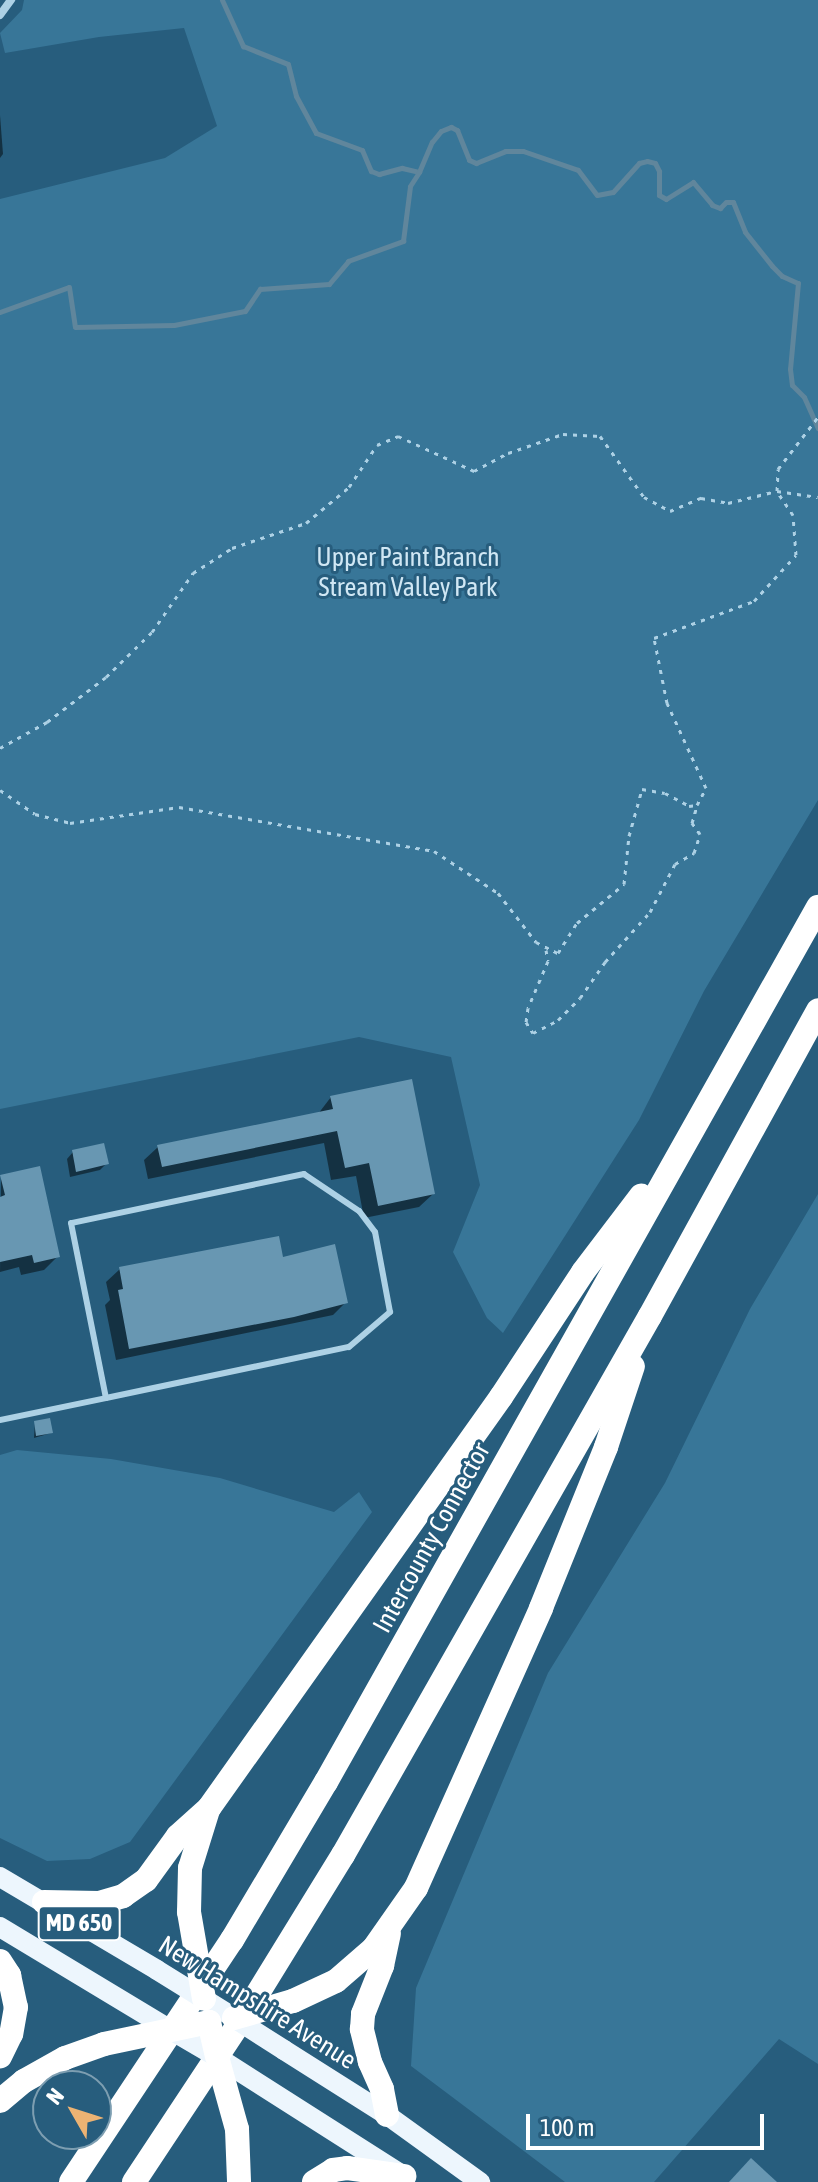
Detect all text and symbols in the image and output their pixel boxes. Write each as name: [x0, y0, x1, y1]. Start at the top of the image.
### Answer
park label: Upper Paint Branch Stream Valley Park: [316, 542, 500, 604]
street label: Intercounty Connector: [367, 1438, 497, 1638]
road number: MD 650: [37, 1903, 121, 1943]
street label: New Hampshire Avenue: [152, 1930, 362, 2076]
north arrow: [32, 2070, 112, 2150]
text: N: [41, 2083, 69, 2109]
scale bar: [530, 2098, 768, 2148]
text: 100 m: [540, 2114, 594, 2141]

